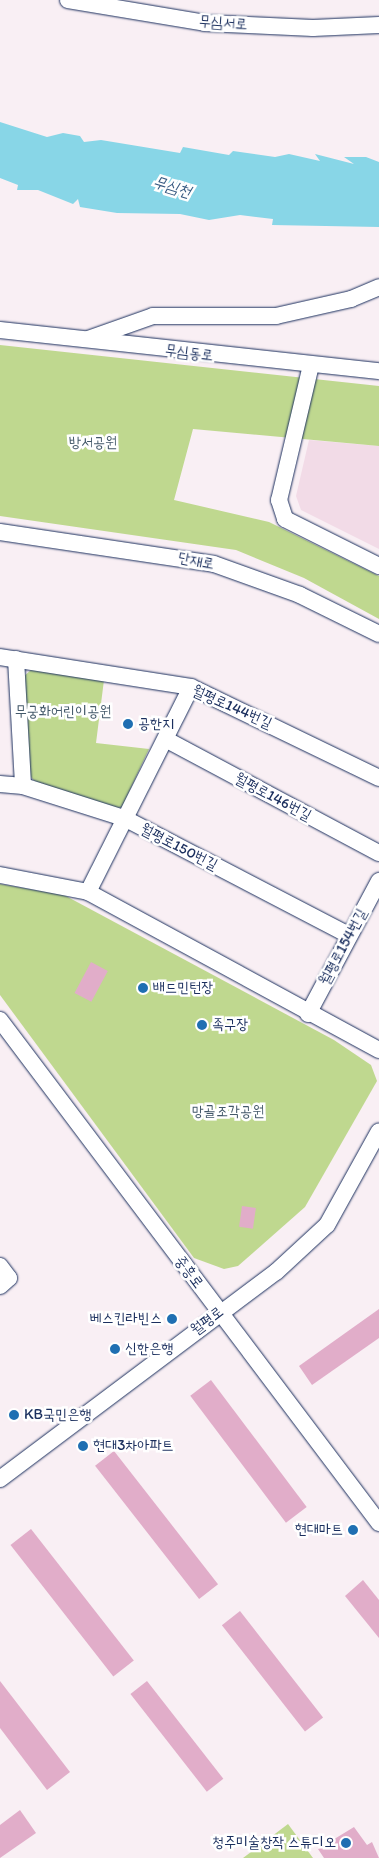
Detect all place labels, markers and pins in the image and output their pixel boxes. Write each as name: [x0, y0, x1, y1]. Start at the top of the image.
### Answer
place label: 공한지: [138, 715, 174, 733]
marker: 공한지: [122, 718, 134, 730]
place label: 배드민턴장: [153, 979, 213, 997]
marker: 배드민턴장: [137, 982, 149, 994]
place label: 족구장: [212, 1016, 248, 1034]
marker: 족구장: [196, 1019, 208, 1031]
place label: 베스킨라빈스: [90, 1310, 162, 1328]
marker: 베스킨라빈스: [166, 1313, 178, 1325]
place label: 신한은행: [125, 1340, 173, 1358]
marker: 신한은행: [109, 1343, 121, 1355]
place label: KB국민은행: [24, 1406, 91, 1424]
marker: KB국민은행: [8, 1409, 20, 1421]
place label: 현대3차아파트: [93, 1437, 174, 1455]
marker: 현대3차아파트: [77, 1440, 89, 1452]
place label: 현대마트: [295, 1521, 343, 1539]
marker: 현대마트: [347, 1524, 359, 1536]
place label: 청주미술창작 스튜디오: [212, 1834, 336, 1852]
marker: 청주미술창작 스튜디오: [340, 1837, 352, 1849]

